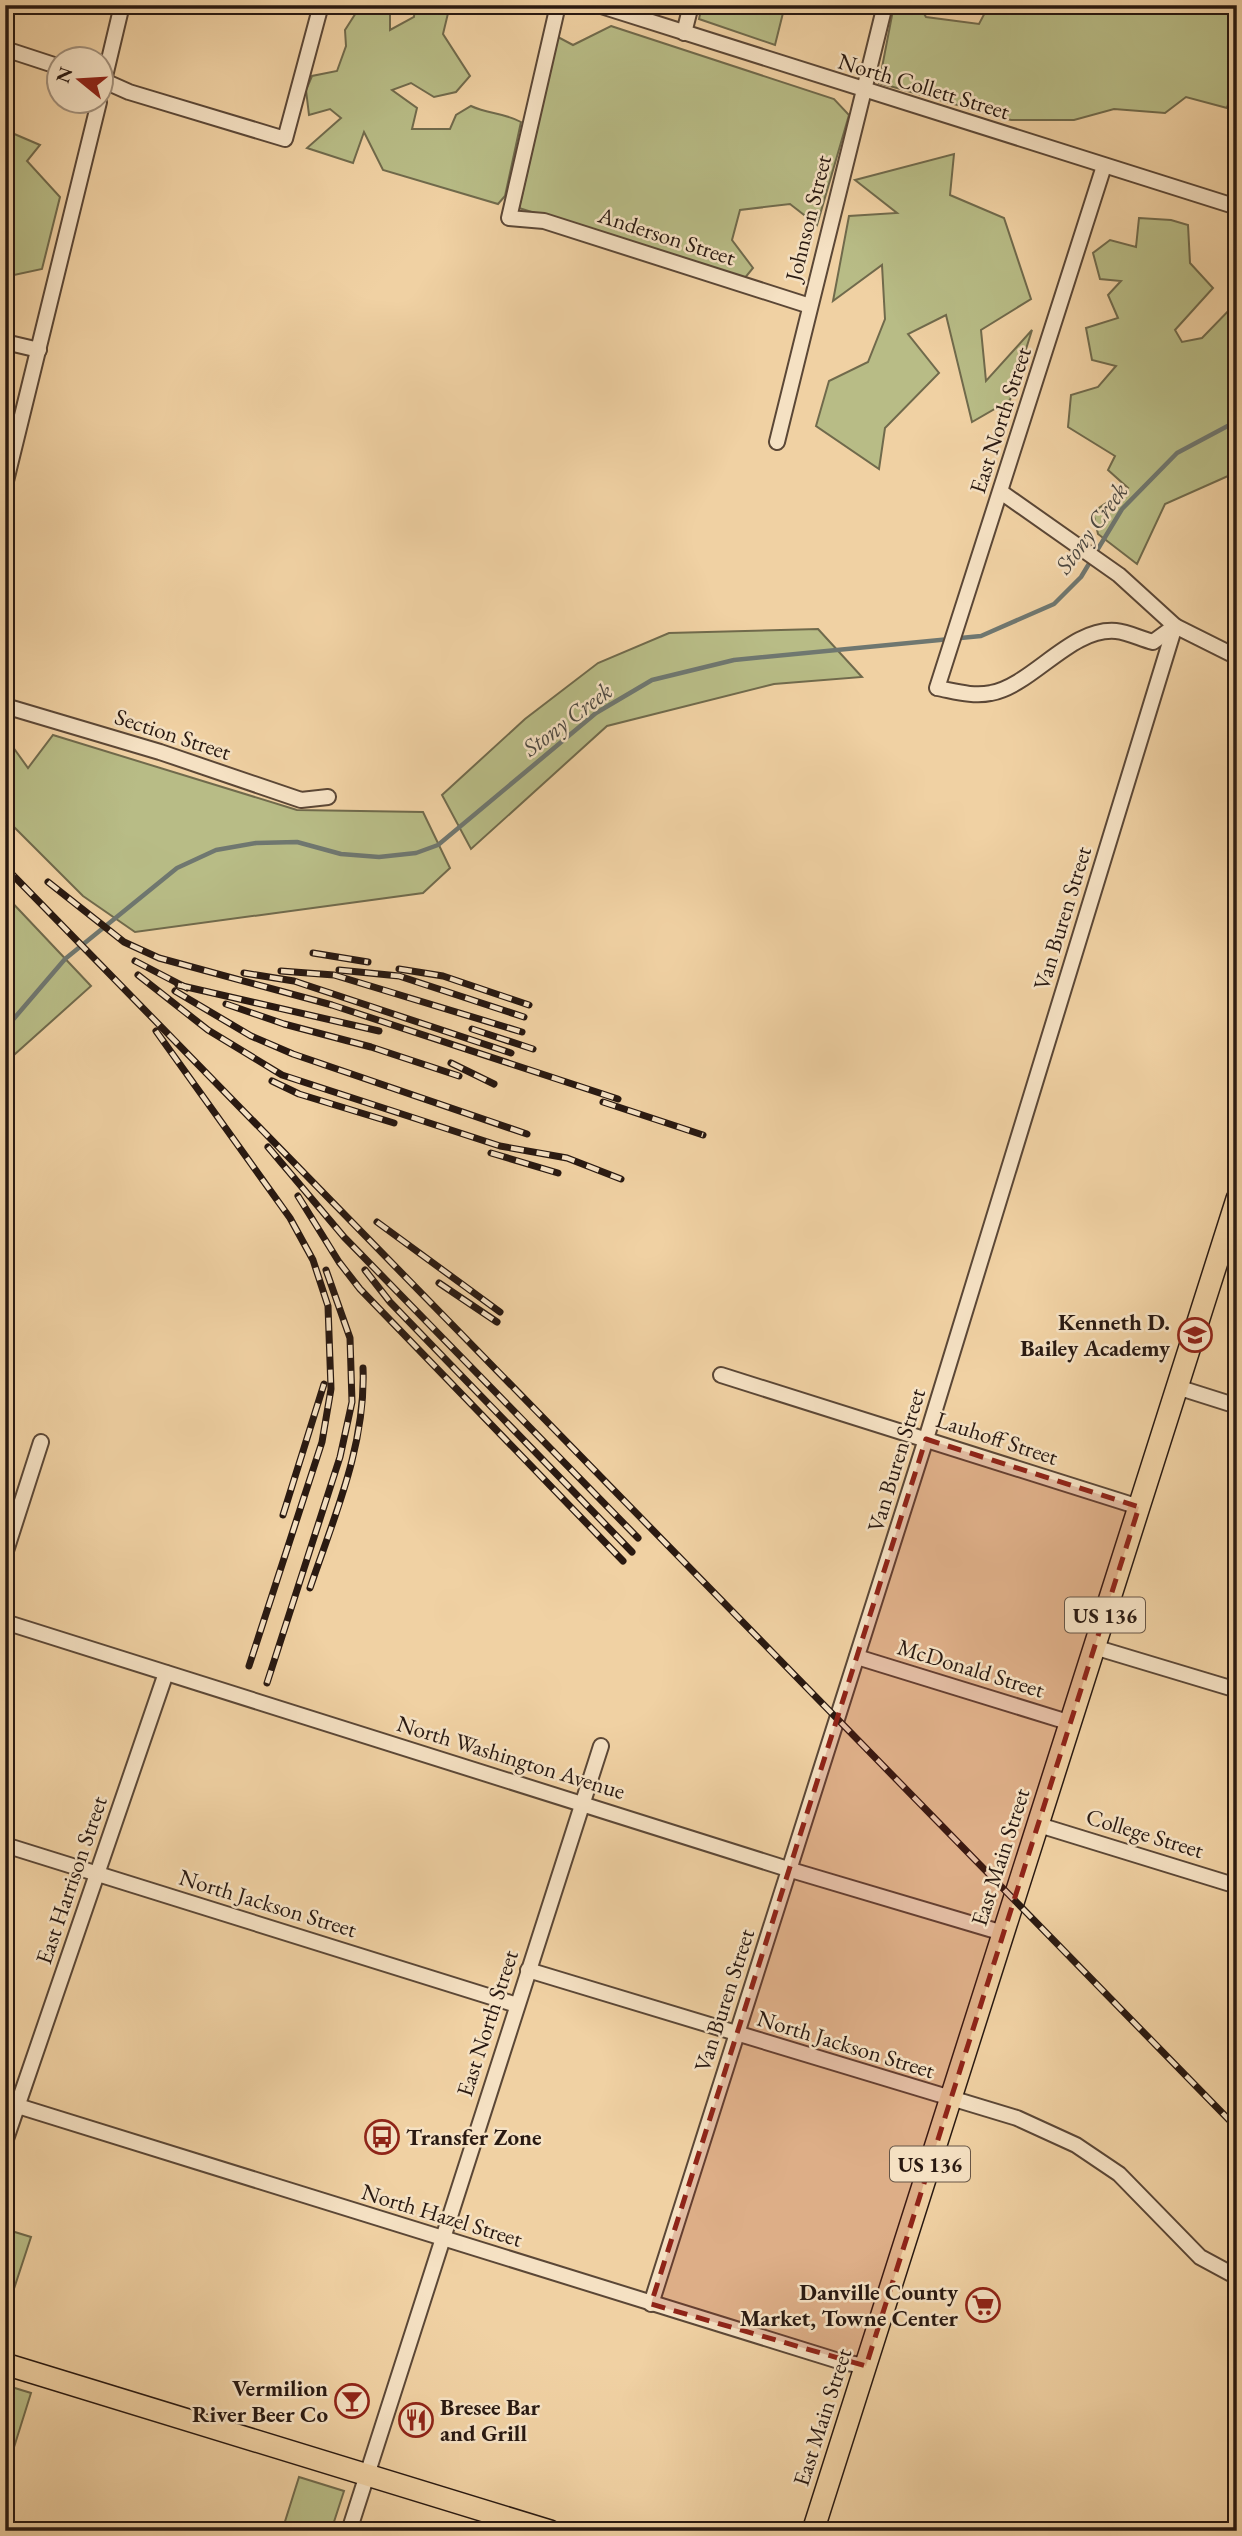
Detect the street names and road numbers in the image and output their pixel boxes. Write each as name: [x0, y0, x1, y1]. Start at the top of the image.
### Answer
street label: North Collett Street: [835, 46, 1014, 127]
street label: Johnson Street: [777, 151, 838, 286]
street label: Anderson Street: [594, 199, 740, 273]
street label: East North Street: [962, 342, 1038, 497]
street label: Section Street: [111, 701, 236, 767]
street label: Van Buren Street: [1026, 842, 1098, 993]
street label: Van Buren Street: [860, 1384, 932, 1535]
street label: Lauhoff Street: [932, 1404, 1062, 1472]
road number: US 136: [1065, 1598, 1145, 1632]
street label: McDonald Street: [894, 1631, 1049, 1705]
street label: North Washington Avenue: [393, 1708, 629, 1806]
street label: East Main Street: [964, 1784, 1037, 1930]
street label: East Harrison Street: [28, 1791, 114, 1968]
street label: College Street: [1083, 1801, 1208, 1865]
street label: North Jackson Street: [176, 1862, 361, 1944]
street label: Van Buren Street: [687, 1924, 761, 2075]
street label: East North Street: [449, 1945, 525, 2100]
street label: North Jackson Street: [754, 2003, 939, 2085]
road number: US 136: [890, 2146, 970, 2182]
street label: North Hazel Street: [358, 2176, 527, 2254]
street label: East Main Street: [786, 2344, 859, 2490]

